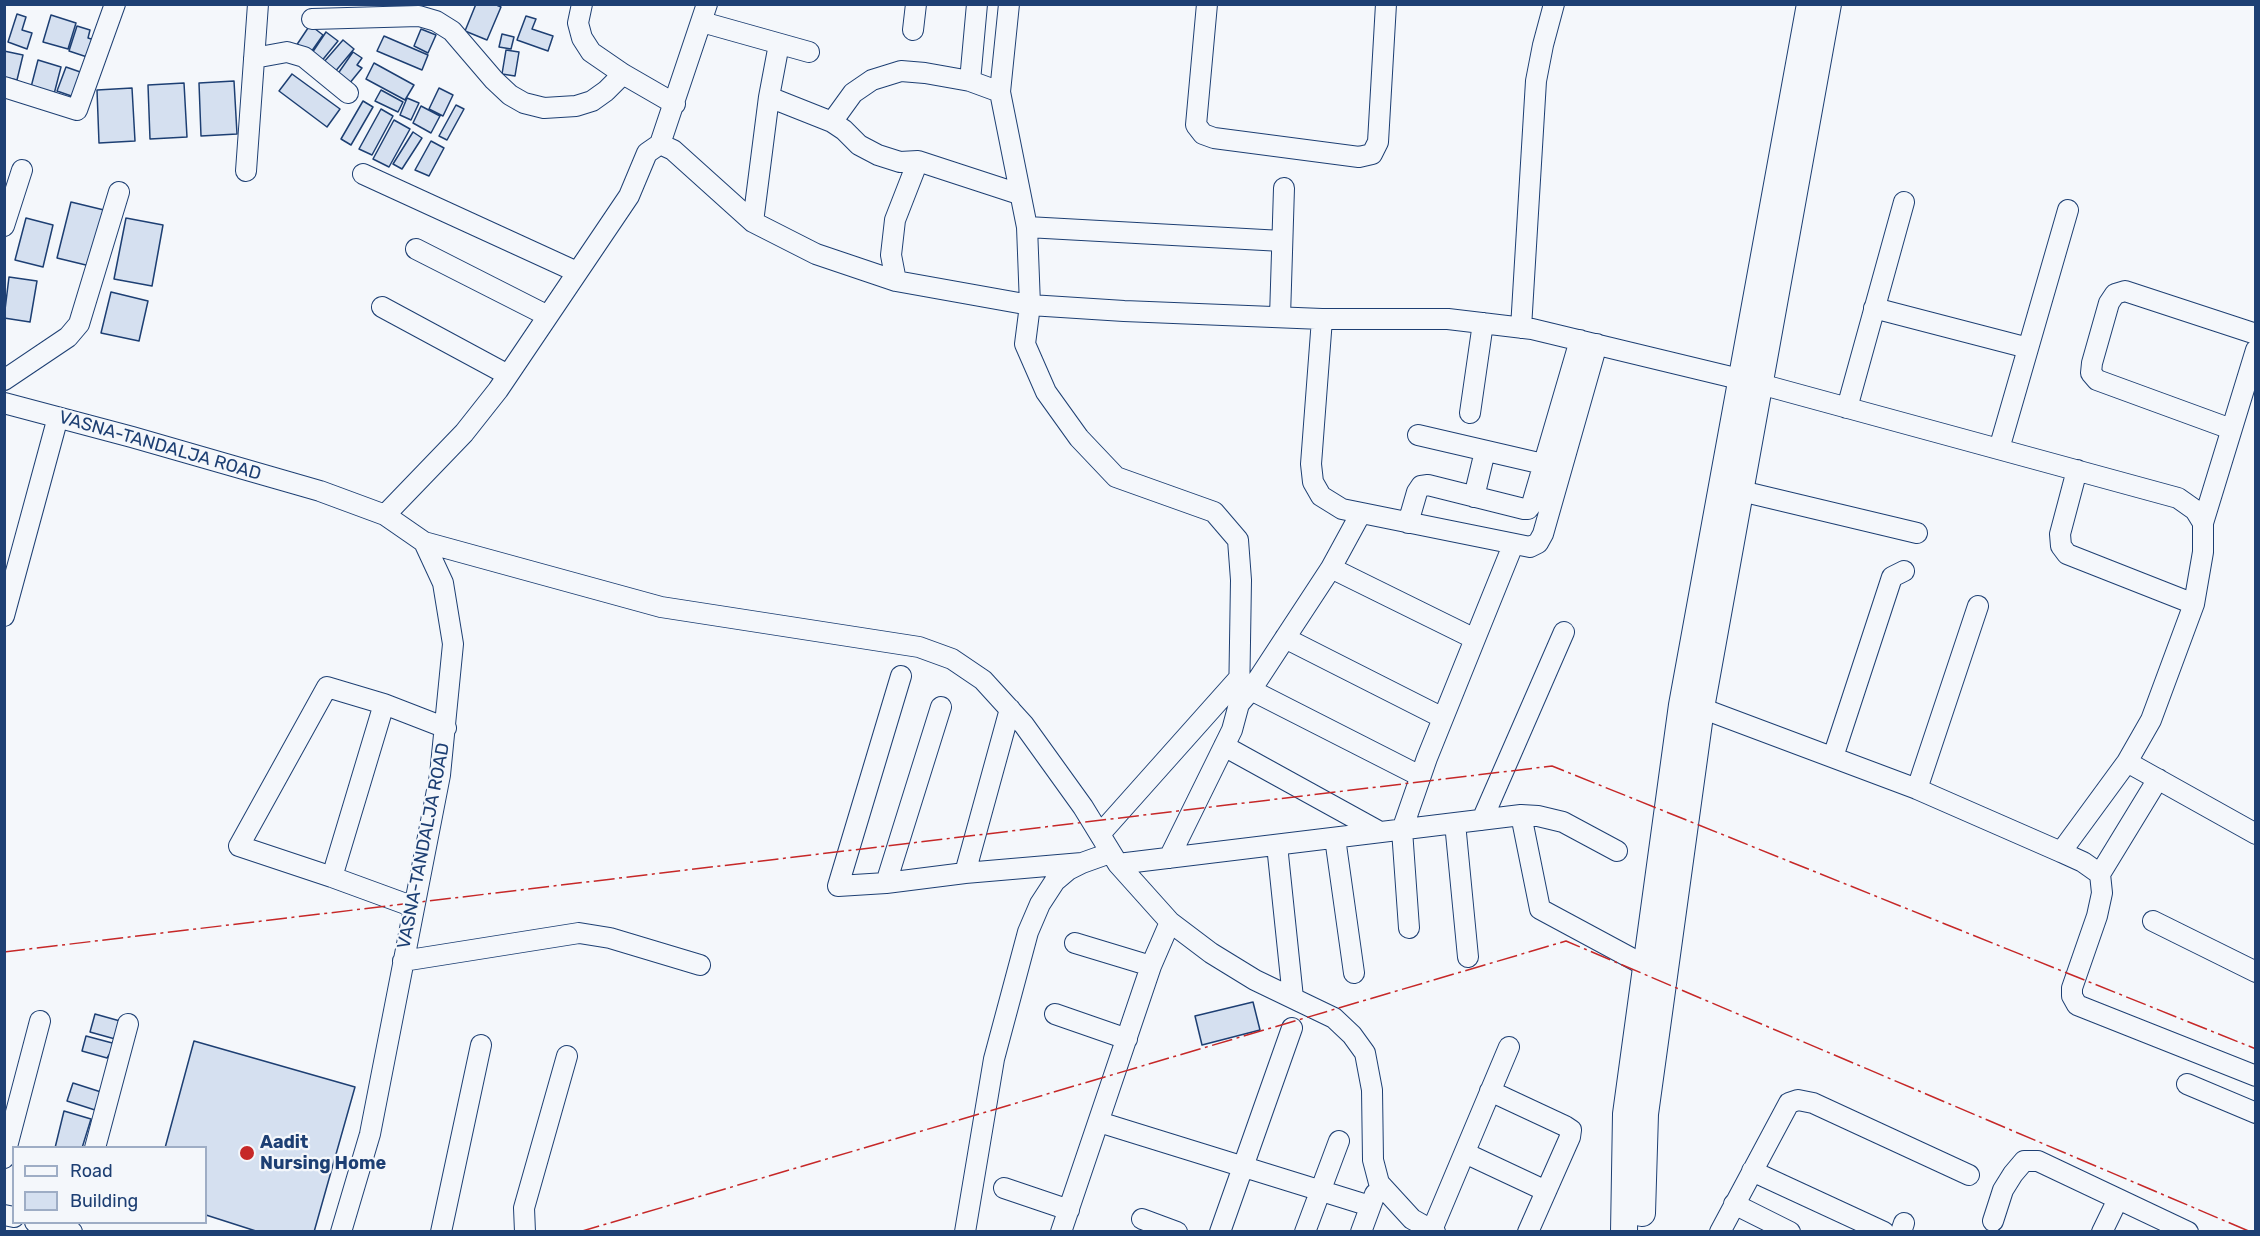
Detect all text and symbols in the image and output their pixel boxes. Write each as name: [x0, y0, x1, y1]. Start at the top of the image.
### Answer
street label: VASNA-TANDALJA ROAD: [56, 407, 264, 485]
street label: VASNA-TANDALJA ROAD: [393, 741, 455, 951]
place label: Aadit Nursing Home: [260, 1132, 386, 1174]
marker: Aadit Nursing Home: [238, 1144, 256, 1162]
legend: [12, 1146, 207, 1224]
text: Road: [70, 1160, 113, 1182]
text: Building: [70, 1190, 138, 1212]

